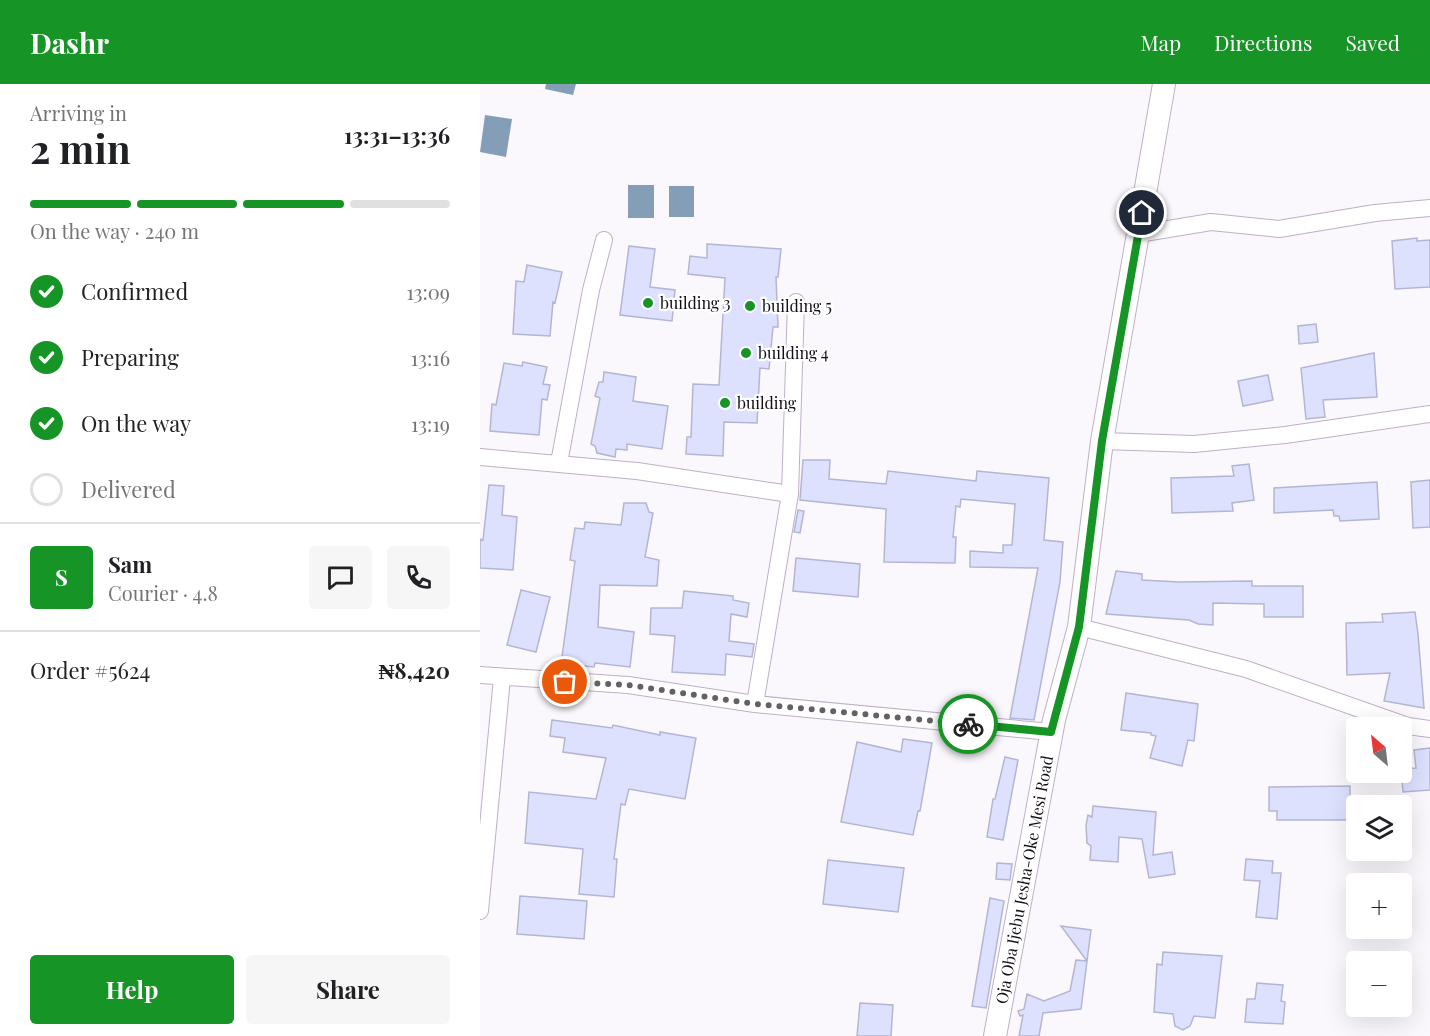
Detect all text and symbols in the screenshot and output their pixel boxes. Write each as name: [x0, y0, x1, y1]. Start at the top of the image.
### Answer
text: Dashr: [30, 24, 109, 61]
text: Map: [1140, 28, 1181, 56]
text: Directions: [1214, 28, 1312, 56]
text: Saved: [1345, 28, 1400, 56]
text: Arriving in: [30, 99, 127, 126]
text: 13:31–13:36: [344, 120, 450, 150]
text: 2 min: [30, 122, 131, 174]
pin: [1116, 187, 1167, 238]
icon: home: [1125, 196, 1158, 229]
text: On the way · 240 m: [30, 217, 199, 244]
icon: check: [30, 275, 63, 308]
text: Confirmed: [81, 276, 188, 306]
text: 13:09: [406, 278, 450, 305]
place label: building 3: [660, 292, 730, 313]
place label: building 5: [762, 295, 832, 316]
marker: building 3: [641, 296, 655, 310]
marker: building 5: [743, 299, 757, 313]
icon: check: [30, 341, 63, 374]
text: Preparing: [81, 342, 179, 372]
place label: building 4: [758, 342, 829, 363]
text: 13:16: [411, 344, 450, 371]
marker: building 4: [739, 346, 753, 360]
place label: building: [737, 392, 797, 413]
marker: building: [718, 396, 732, 410]
icon: check: [30, 407, 63, 440]
text: On the way: [81, 408, 191, 438]
text: 13:19: [411, 410, 450, 437]
text: Delivered: [81, 474, 176, 504]
button: chat: [309, 546, 372, 609]
button: phone: [387, 546, 450, 609]
text: Sam: [108, 549, 152, 579]
text: S: [55, 562, 68, 592]
text: Courier · 4.8: [108, 579, 218, 606]
text: Order #5624: [30, 655, 150, 685]
text: ₦8,420: [378, 655, 450, 685]
pin: [539, 656, 590, 707]
icon: bag: [548, 665, 581, 698]
courier: [938, 694, 998, 754]
icon: bike: [952, 708, 985, 741]
north arrow: [1346, 717, 1412, 783]
map controls: [1346, 717, 1412, 1017]
street label: Oja Oba Ijebu Jesha-Oke Mesi Road: [990, 754, 1057, 1006]
button: layers: [1346, 795, 1412, 861]
button: +: [1346, 873, 1412, 939]
button: −: [1346, 951, 1412, 1017]
button: Help: [30, 955, 234, 1024]
button: Share: [246, 955, 450, 1024]

